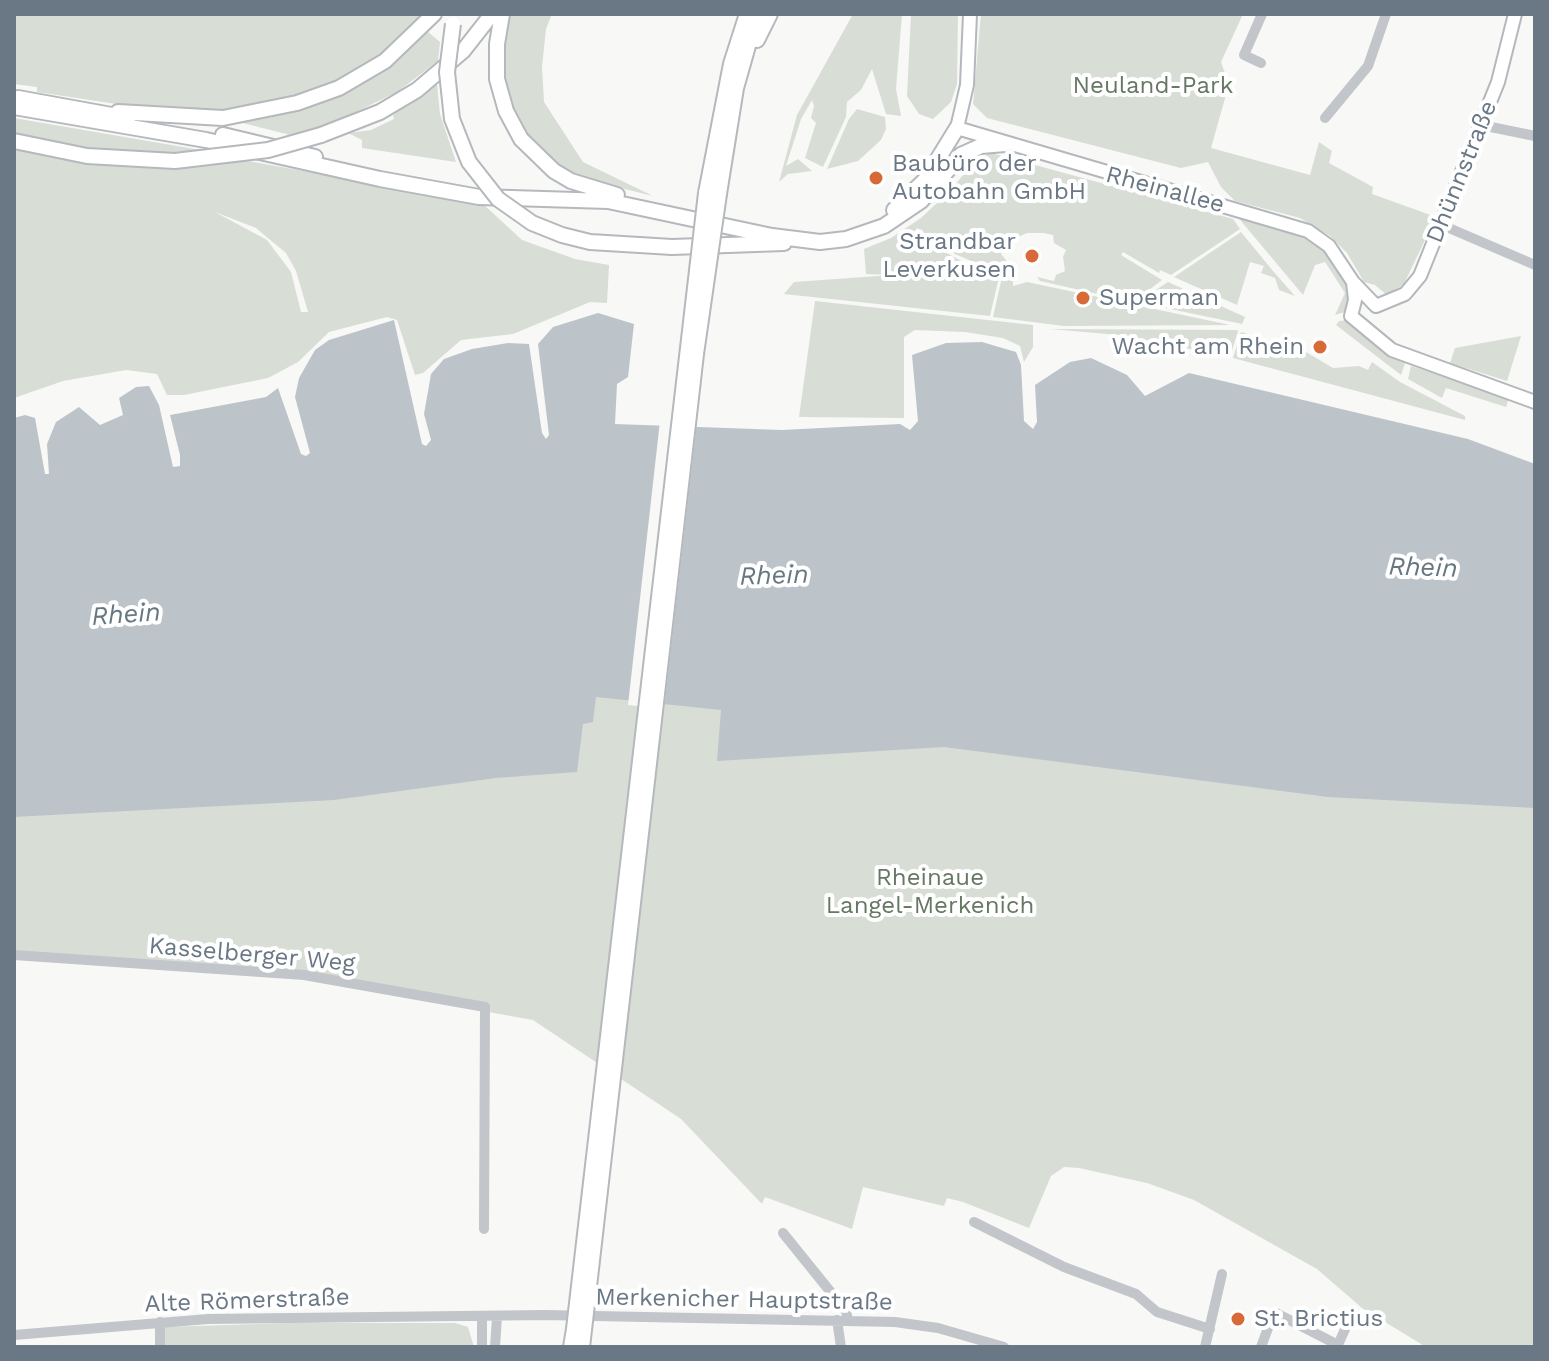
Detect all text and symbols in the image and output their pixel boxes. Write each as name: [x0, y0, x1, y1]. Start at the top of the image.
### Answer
park label: Neuland-Park: [1073, 72, 1233, 100]
street label: Dhünnstraße: [1420, 97, 1504, 247]
place label: Baubüro der Autobahn GmbH: [892, 150, 1086, 206]
street label: Rheinallee: [1102, 160, 1228, 220]
marker: Baubüro der Autobahn GmbH: [867, 169, 885, 187]
place label: Strandbar Leverkusen: [883, 228, 1016, 284]
marker: Strandbar Leverkusen: [1023, 247, 1041, 265]
place label: Superman: [1099, 284, 1219, 312]
marker: Superman: [1074, 289, 1092, 307]
place label: Wacht am Rhein: [1112, 333, 1304, 361]
marker: Wacht am Rhein: [1311, 338, 1329, 356]
water label: Rhein: [1388, 551, 1458, 585]
water label: Rhein: [739, 559, 809, 593]
water label: Rhein: [90, 597, 162, 633]
park label: Rheinaue Langel-Merkenich: [826, 864, 1034, 920]
street label: Kasselberger Weg: [148, 932, 356, 978]
street label: Alte Römerstraße: [144, 1283, 350, 1319]
street label: Merkenicher Hauptstraße: [595, 1283, 893, 1317]
place label: St. Brictius: [1254, 1305, 1383, 1333]
marker: St. Brictius: [1229, 1310, 1247, 1328]

